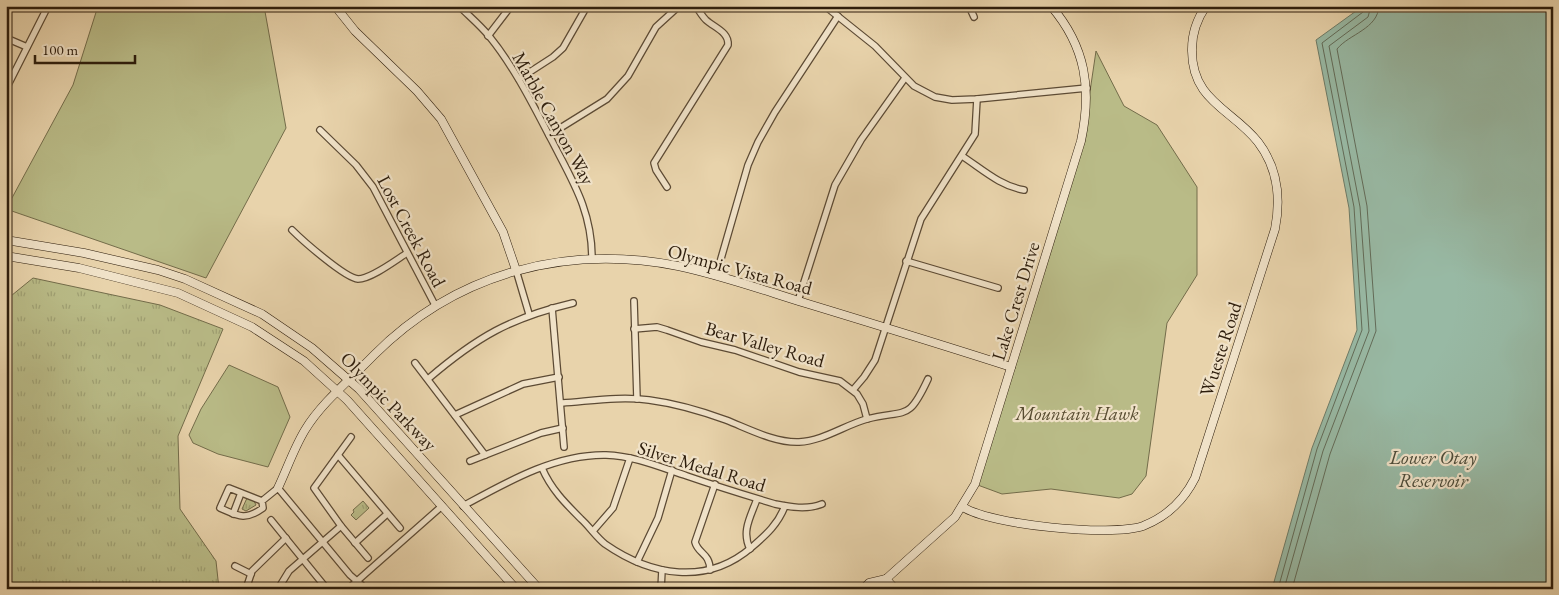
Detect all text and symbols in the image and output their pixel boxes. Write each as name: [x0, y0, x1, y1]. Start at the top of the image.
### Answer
scale bar: [35, 32, 135, 64]
text: 100 m: [42, 40, 79, 59]
street label: Marble Canyon Way: [507, 47, 601, 190]
street label: Lost Creek Road: [372, 171, 452, 292]
street label: Olympic Vista Road: [665, 238, 815, 301]
street label: Lake Crest Drive: [986, 239, 1045, 363]
street label: Wueste Road: [1193, 298, 1248, 400]
street label: Bear Valley Road: [702, 315, 828, 374]
street label: Olympic Parkway: [335, 346, 443, 457]
park label: Mountain Hawk: [1014, 401, 1139, 426]
street label: Silver Medal Road: [635, 435, 769, 498]
water label: Lower Otay Reservoir: [1388, 444, 1477, 493]

